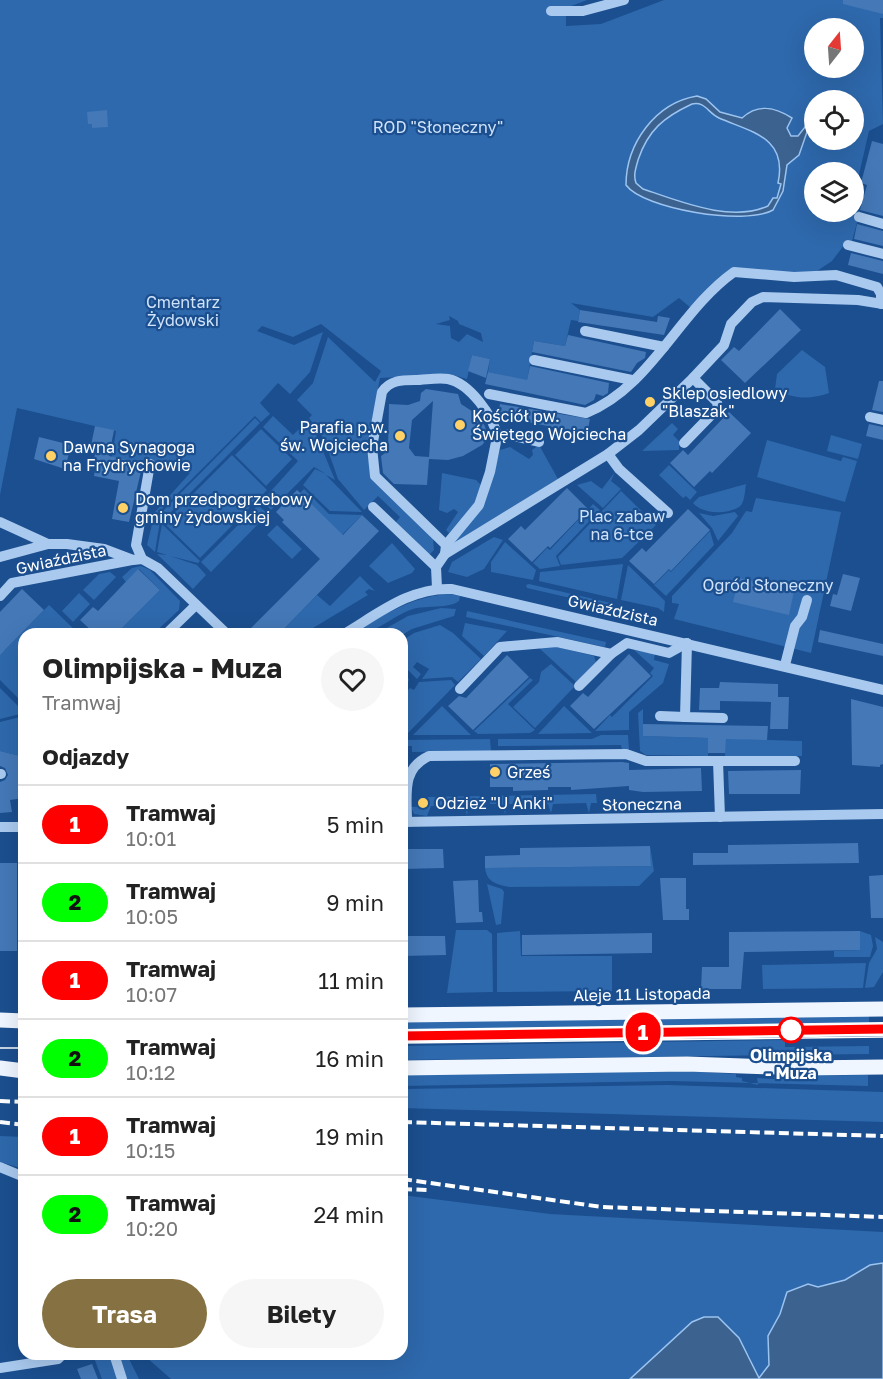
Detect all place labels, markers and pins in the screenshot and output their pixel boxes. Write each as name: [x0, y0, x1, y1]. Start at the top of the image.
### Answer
place label: Sklep osiedlowy "Blaszak": [662, 383, 788, 421]
marker: Sklep osiedlowy "Blaszak": [643, 395, 657, 409]
place label: Kościół pw. Świętego Wojciecha: [472, 406, 626, 444]
place label: Parafia p.w. św. Wojciecha: [280, 417, 388, 455]
marker: Kościół pw. Świętego Wojciecha: [453, 418, 467, 432]
marker: Parafia p.w. św. Wojciecha: [393, 429, 407, 443]
place label: Dawna Synagoga na Frydrychowie: [63, 437, 195, 475]
marker: Dawna Synagoga na Frydrychowie: [44, 449, 58, 463]
place label: Dom przedpogrzebowy gminy żydowskiej: [135, 489, 312, 527]
marker: Dom przedpogrzebowy gminy żydowskiej: [116, 501, 130, 515]
place label: Grześ: [507, 762, 551, 782]
marker: Grześ: [488, 765, 502, 779]
place label: Odzież "U Anki": [435, 793, 553, 813]
marker: Odzież "U Anki": [416, 796, 430, 810]
marker: Olimpijska - Muza: [778, 1017, 804, 1043]
place label: Olimpijska - Muza: [750, 1045, 832, 1083]

